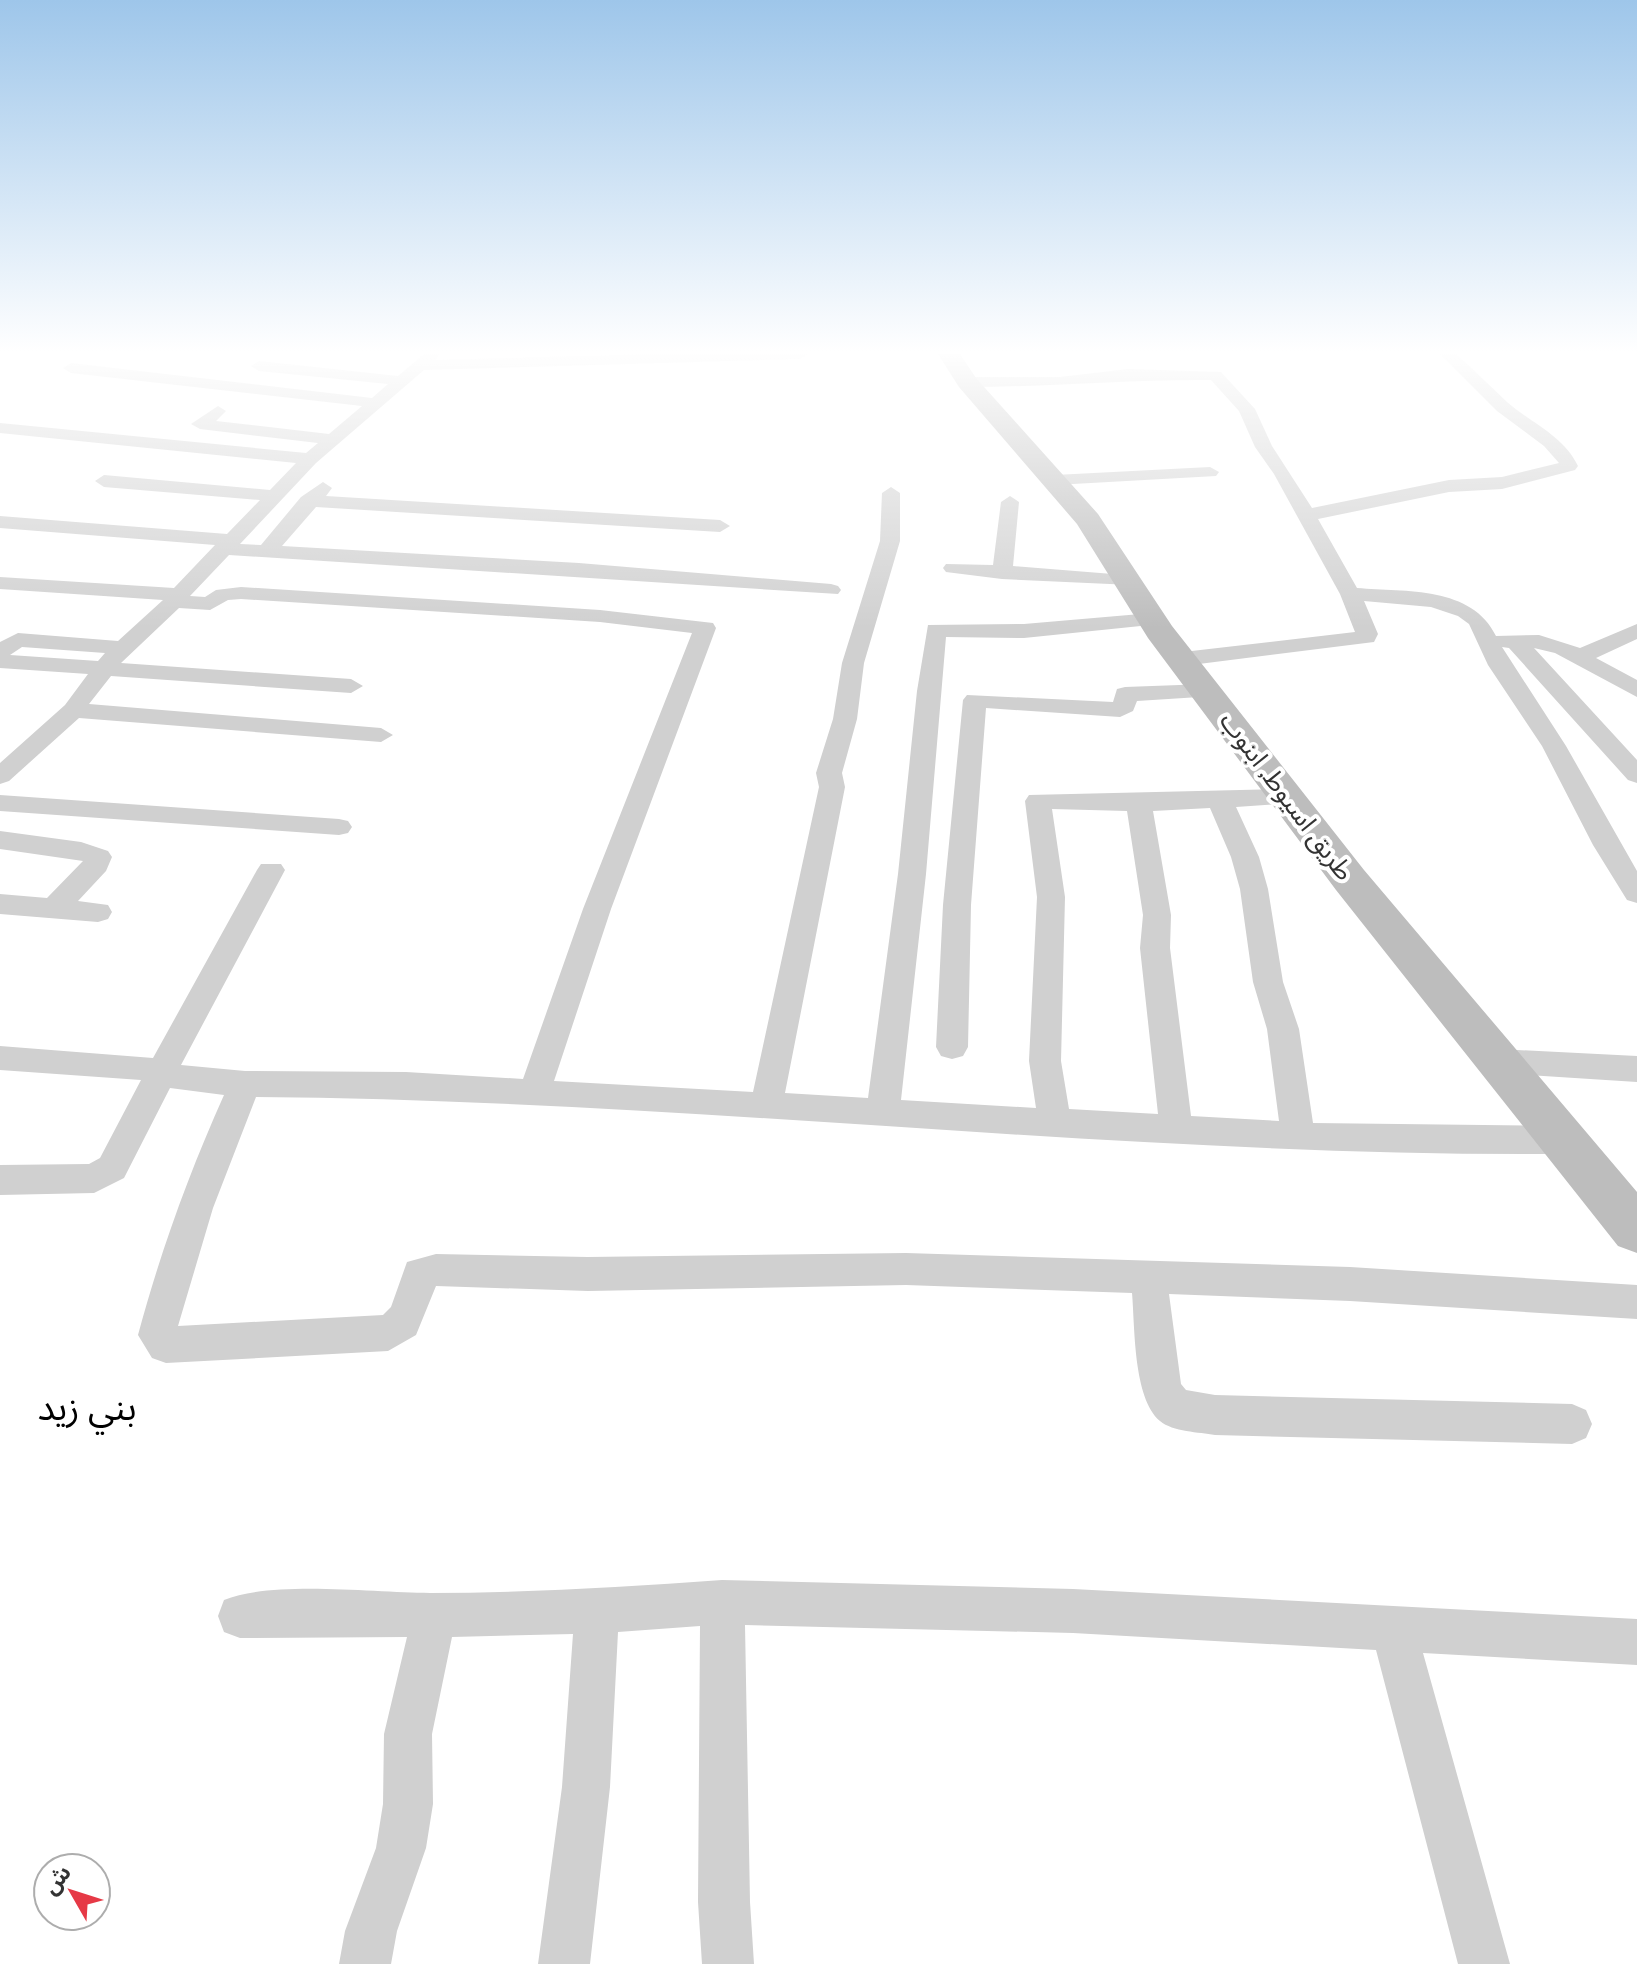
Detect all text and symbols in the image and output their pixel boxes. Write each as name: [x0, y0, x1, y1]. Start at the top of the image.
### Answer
street label: طريق اسيوط, ابنوب: [1213, 706, 1360, 887]
district label: بني زيد: [37, 1387, 137, 1435]
north arrow: [32, 1852, 112, 1932]
text: ش: [38, 1860, 77, 1900]

